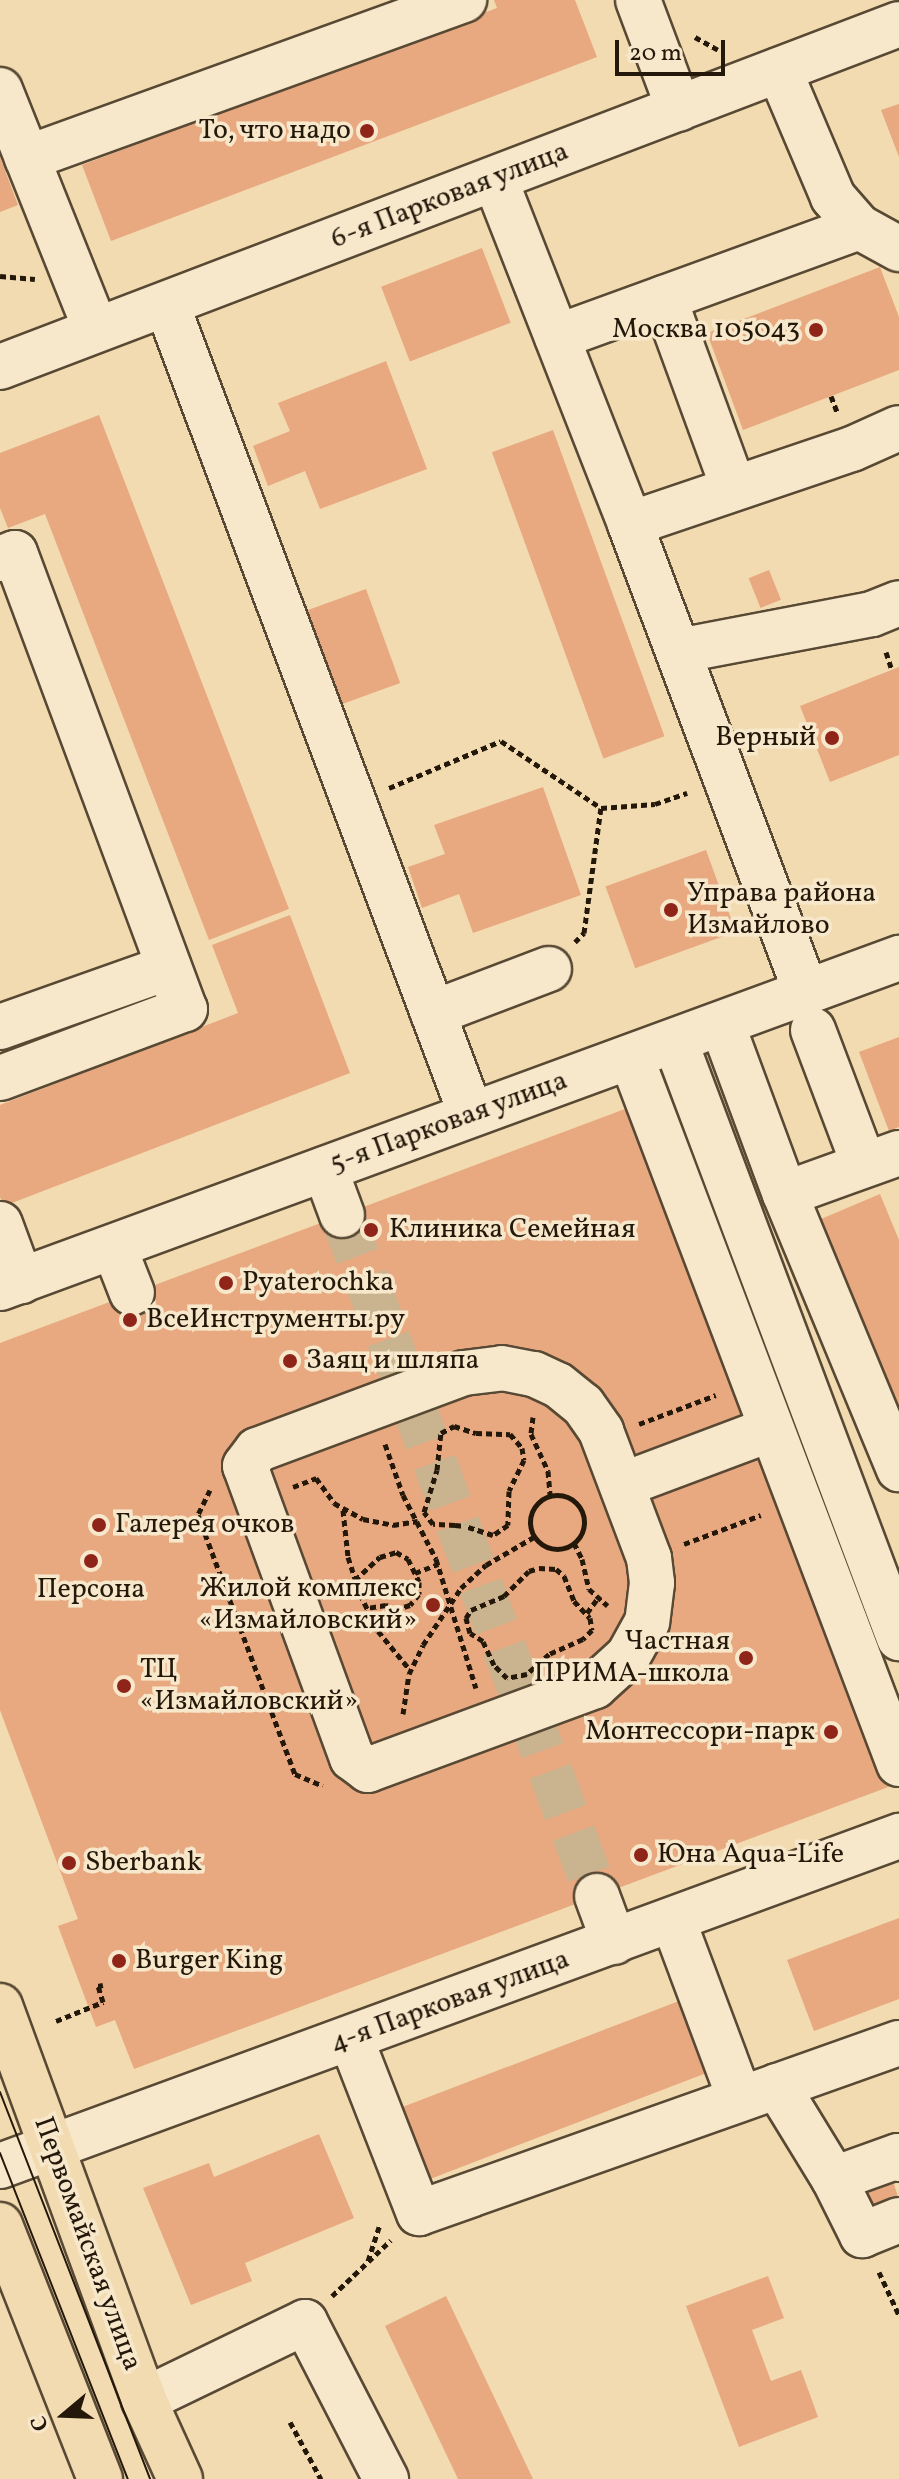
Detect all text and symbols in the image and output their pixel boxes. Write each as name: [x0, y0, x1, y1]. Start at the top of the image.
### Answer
scale bar: [619, 24, 729, 74]
text: 20 m: [629, 37, 682, 71]
place label: То, что надо: [198, 114, 351, 148]
marker: То, что надо: [358, 122, 376, 140]
street label: 6-я Парковая улица: [326, 135, 574, 257]
place label: Москва 105043: [612, 313, 800, 347]
marker: Москва 105043: [807, 321, 825, 339]
place label: Верный: [715, 721, 816, 755]
marker: Верный: [823, 729, 841, 747]
place label: Управа района Измайлово: [687, 877, 876, 943]
marker: Управа района Измайлово: [662, 901, 680, 919]
street label: 5-я Парковая улица: [325, 1064, 573, 1182]
place label: Клиника Семейная: [389, 1213, 636, 1247]
marker: Клиника Семейная: [360, 1219, 382, 1241]
place label: Pyaterochka: [242, 1266, 394, 1300]
marker: Pyaterochka: [217, 1274, 235, 1292]
place label: ВсеИнструменты.ру: [146, 1303, 405, 1337]
marker: ВсеИнструменты.ру: [121, 1311, 139, 1329]
place label: Заяц и шляпа: [306, 1344, 479, 1378]
marker: Заяц и шляпа: [281, 1352, 299, 1370]
place label: Галерея очков: [115, 1508, 295, 1542]
marker: Галерея очков: [90, 1516, 108, 1534]
marker: Персона: [82, 1552, 100, 1570]
place label: Жилой комплекс «Измайловский»: [199, 1572, 417, 1638]
place label: Персона: [37, 1573, 145, 1607]
marker: Жилой комплекс «Измайловский»: [424, 1596, 442, 1614]
place label: Частная ПРИМА-школа: [534, 1625, 730, 1691]
marker: Частная ПРИМА-школа: [737, 1649, 755, 1667]
place label: ТЦ «Измайловский»: [140, 1653, 358, 1719]
marker: ТЦ «Измайловский»: [115, 1677, 133, 1695]
place label: Монтессори-парк: [585, 1715, 815, 1749]
marker: Монтессори-парк: [822, 1723, 840, 1741]
place label: Юна Aqua-Life: [657, 1838, 844, 1872]
place label: Sberbank: [85, 1846, 202, 1880]
marker: Юна Aqua-Life: [632, 1846, 650, 1864]
marker: Sberbank: [60, 1854, 78, 1872]
street label: 4-я Парковая улица: [325, 1943, 575, 2061]
place label: Burger King: [135, 1944, 283, 1978]
marker: Burger King: [110, 1952, 128, 1970]
street label: Первомайская улица: [25, 2112, 149, 2376]
north arrow: [24, 2375, 104, 2455]
text: С: [24, 2411, 58, 2435]

